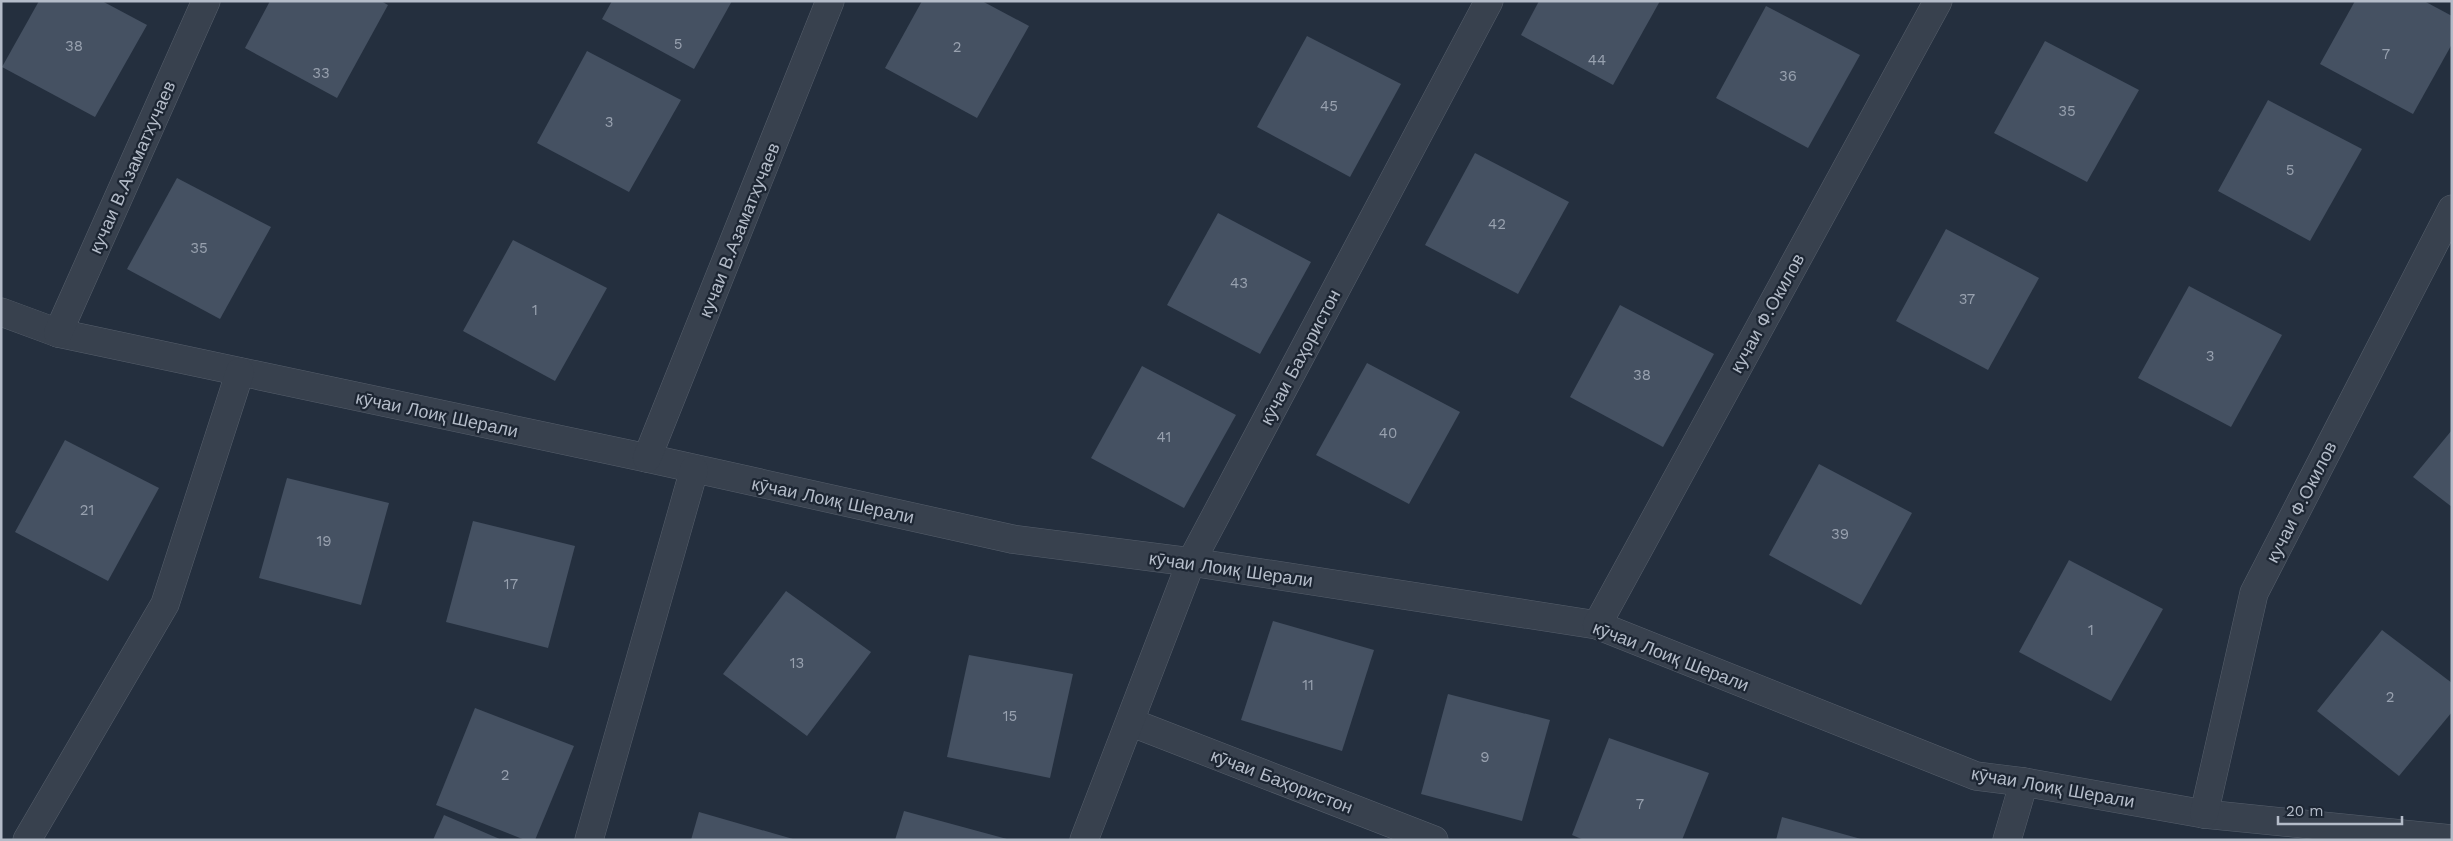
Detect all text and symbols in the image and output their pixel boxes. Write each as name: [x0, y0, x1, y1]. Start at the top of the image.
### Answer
house number: 5: [674, 35, 682, 53]
house number: 38: [65, 37, 83, 55]
house number: 2: [953, 38, 961, 56]
house number: 7: [2382, 45, 2390, 63]
house number: 44: [1588, 51, 1606, 69]
house number: 33: [312, 64, 330, 82]
house number: 36: [1779, 67, 1797, 85]
street label: кучаи В.Азаматхучаев: [84, 77, 180, 257]
house number: 45: [1320, 97, 1338, 115]
house number: 35: [2058, 102, 2076, 120]
house number: 3: [605, 113, 613, 131]
street label: кучаи В.Азаматхучаев: [694, 139, 784, 321]
house number: 5: [2286, 161, 2294, 179]
house number: 42: [1488, 215, 1506, 233]
house number: 35: [190, 239, 208, 257]
street label: кучаи Ф.Окилов: [1725, 250, 1809, 376]
house number: 43: [1230, 274, 1248, 292]
street label: кӯчаи Баҳористон: [1255, 286, 1345, 428]
house number: 37: [1959, 290, 1975, 308]
house number: 1: [532, 301, 538, 319]
house number: 3: [2206, 347, 2214, 365]
house number: 38: [1633, 366, 1651, 384]
street label: кӯчаи Лоиқ Шерали: [354, 387, 520, 441]
house number: 40: [1379, 424, 1397, 442]
house number: 41: [1157, 428, 1171, 446]
street label: кучаи Ф.Окилов: [2261, 438, 2341, 566]
street label: кӯчаи Лоиқ Шерали: [750, 473, 916, 527]
house number: 21: [80, 501, 94, 519]
house number: 39: [1831, 525, 1849, 543]
house number: 19: [316, 532, 332, 550]
street label: кӯчаи Лоиқ Шерали: [1148, 547, 1314, 591]
house number: 17: [504, 575, 518, 593]
street label: кӯчаи Лоиқ Шерали: [1590, 617, 1752, 695]
house number: 1: [2088, 621, 2094, 639]
house number: 13: [790, 654, 804, 672]
house number: 11: [1302, 676, 1314, 694]
house number: 2: [2386, 688, 2394, 706]
house number: 15: [1003, 707, 1017, 725]
street label: кӯчаи Баҳористон: [1208, 744, 1356, 818]
house number: 9: [1480, 748, 1490, 766]
street label: кӯчаи Лоиқ Шерали: [1970, 762, 2136, 812]
house number: 2: [501, 766, 509, 784]
scale bar: [2278, 794, 2402, 826]
house number: 7: [1636, 795, 1644, 813]
text: 20 m: [2286, 802, 2324, 820]

